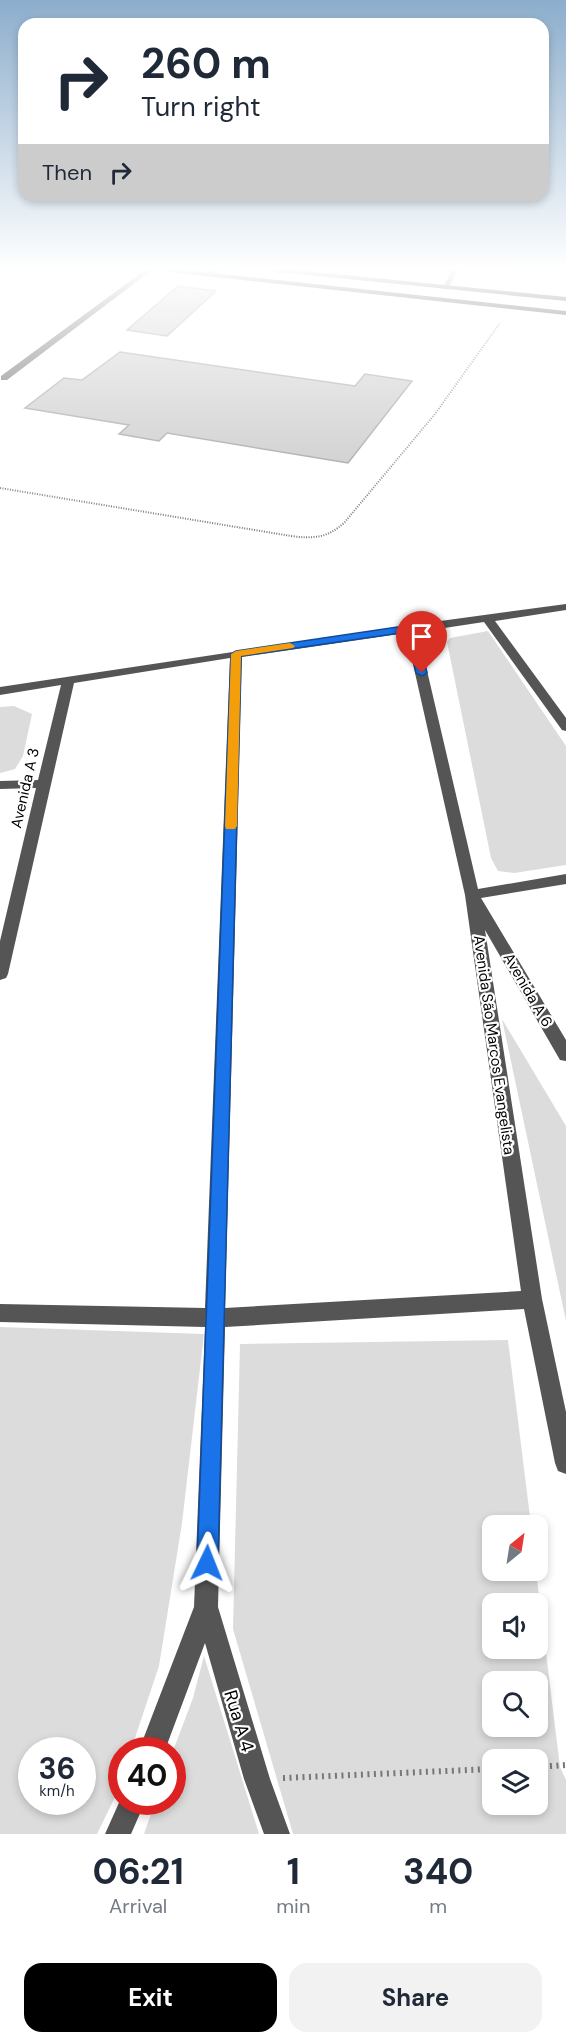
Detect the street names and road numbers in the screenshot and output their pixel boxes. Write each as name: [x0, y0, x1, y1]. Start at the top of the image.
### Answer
street label: Avenida A 3: [6, 746, 44, 830]
street label: Avenida São Marcos Evangelista: [469, 934, 519, 1156]
street label: Avenida A 6: [499, 949, 557, 1031]
street label: Rua A 4: [218, 1687, 260, 1755]

